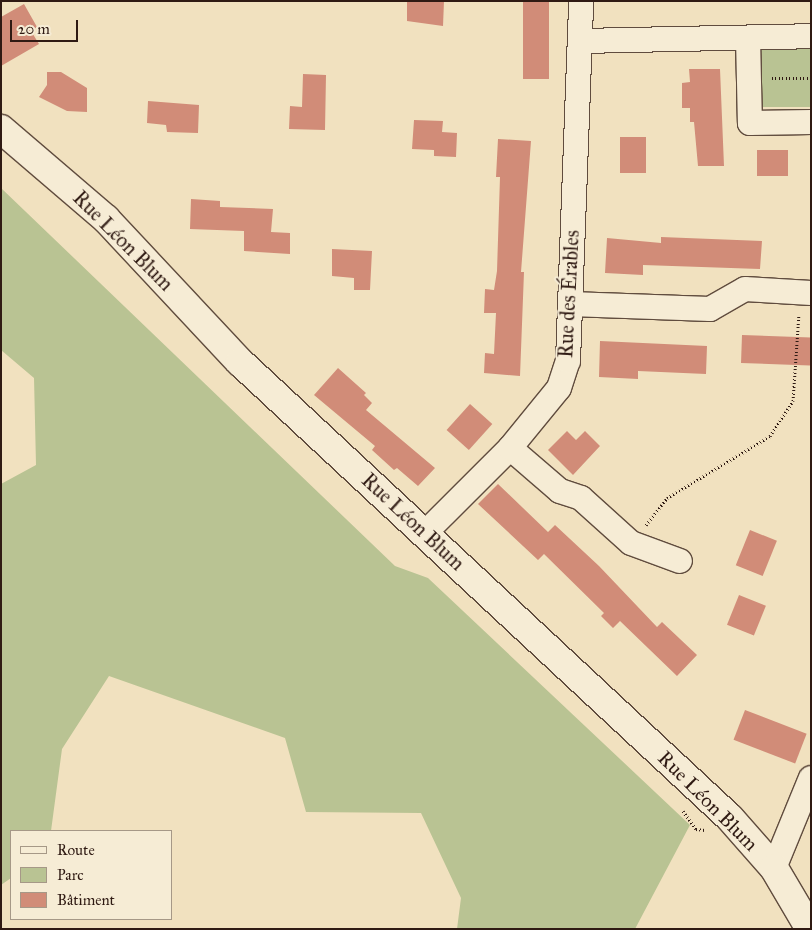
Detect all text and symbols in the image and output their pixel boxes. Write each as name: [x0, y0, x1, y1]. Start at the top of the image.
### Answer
scale bar: [12, 10, 80, 42]
text: 20 m: [18, 20, 50, 38]
street label: Rue Léon Blum: [68, 186, 178, 296]
street label: Rue des Érables: [554, 229, 584, 359]
street label: Rue Léon Blum: [357, 468, 469, 576]
street label: Rue Léon Blum: [653, 746, 763, 856]
legend: [10, 830, 172, 920]
text: Route: [57, 841, 95, 859]
text: Parc: [57, 866, 84, 884]
text: Bâtiment: [57, 891, 115, 909]

